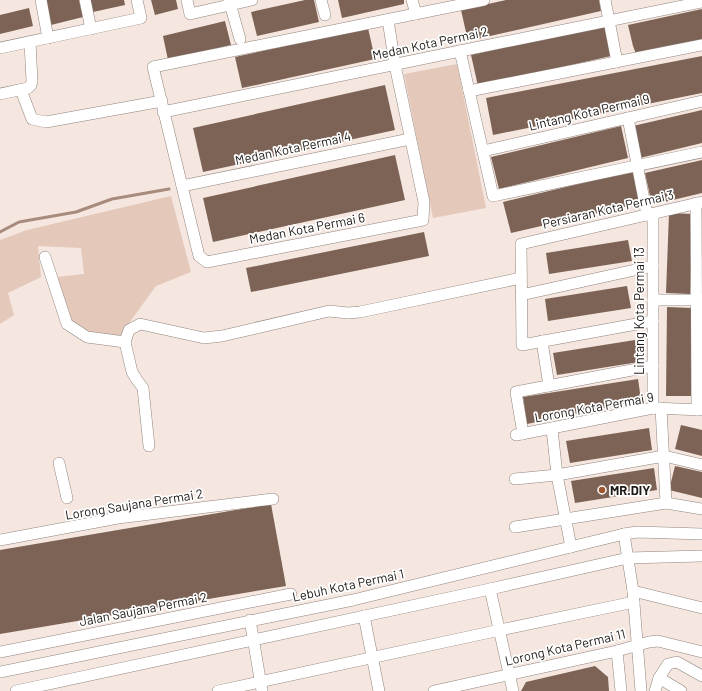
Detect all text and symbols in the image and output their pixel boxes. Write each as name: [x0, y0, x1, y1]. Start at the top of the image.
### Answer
street label: Medan Kota Permai 2: [371, 23, 489, 63]
street label: Lintang Kota Permai 9: [527, 90, 651, 134]
street label: Medan Kota Permai 4: [234, 128, 352, 168]
street label: Persiaran Kota Permai 3: [541, 186, 675, 232]
street label: Medan Kota Permai 6: [248, 209, 366, 247]
street label: Lintang Kota Permai 13: [631, 247, 647, 375]
street label: Lorong Kota Permai 9: [533, 389, 655, 425]
place label: MR.DIY: [610, 482, 650, 498]
street label: Lorong Saujana Permai 2: [64, 485, 204, 523]
marker: MR.DIY: [597, 485, 607, 495]
street label: Lebuh Kota Permai 1: [291, 565, 405, 605]
street label: Jalan Saujana Permai 2: [78, 589, 208, 629]
street label: Lorong Kota Permai 11: [503, 625, 627, 669]

